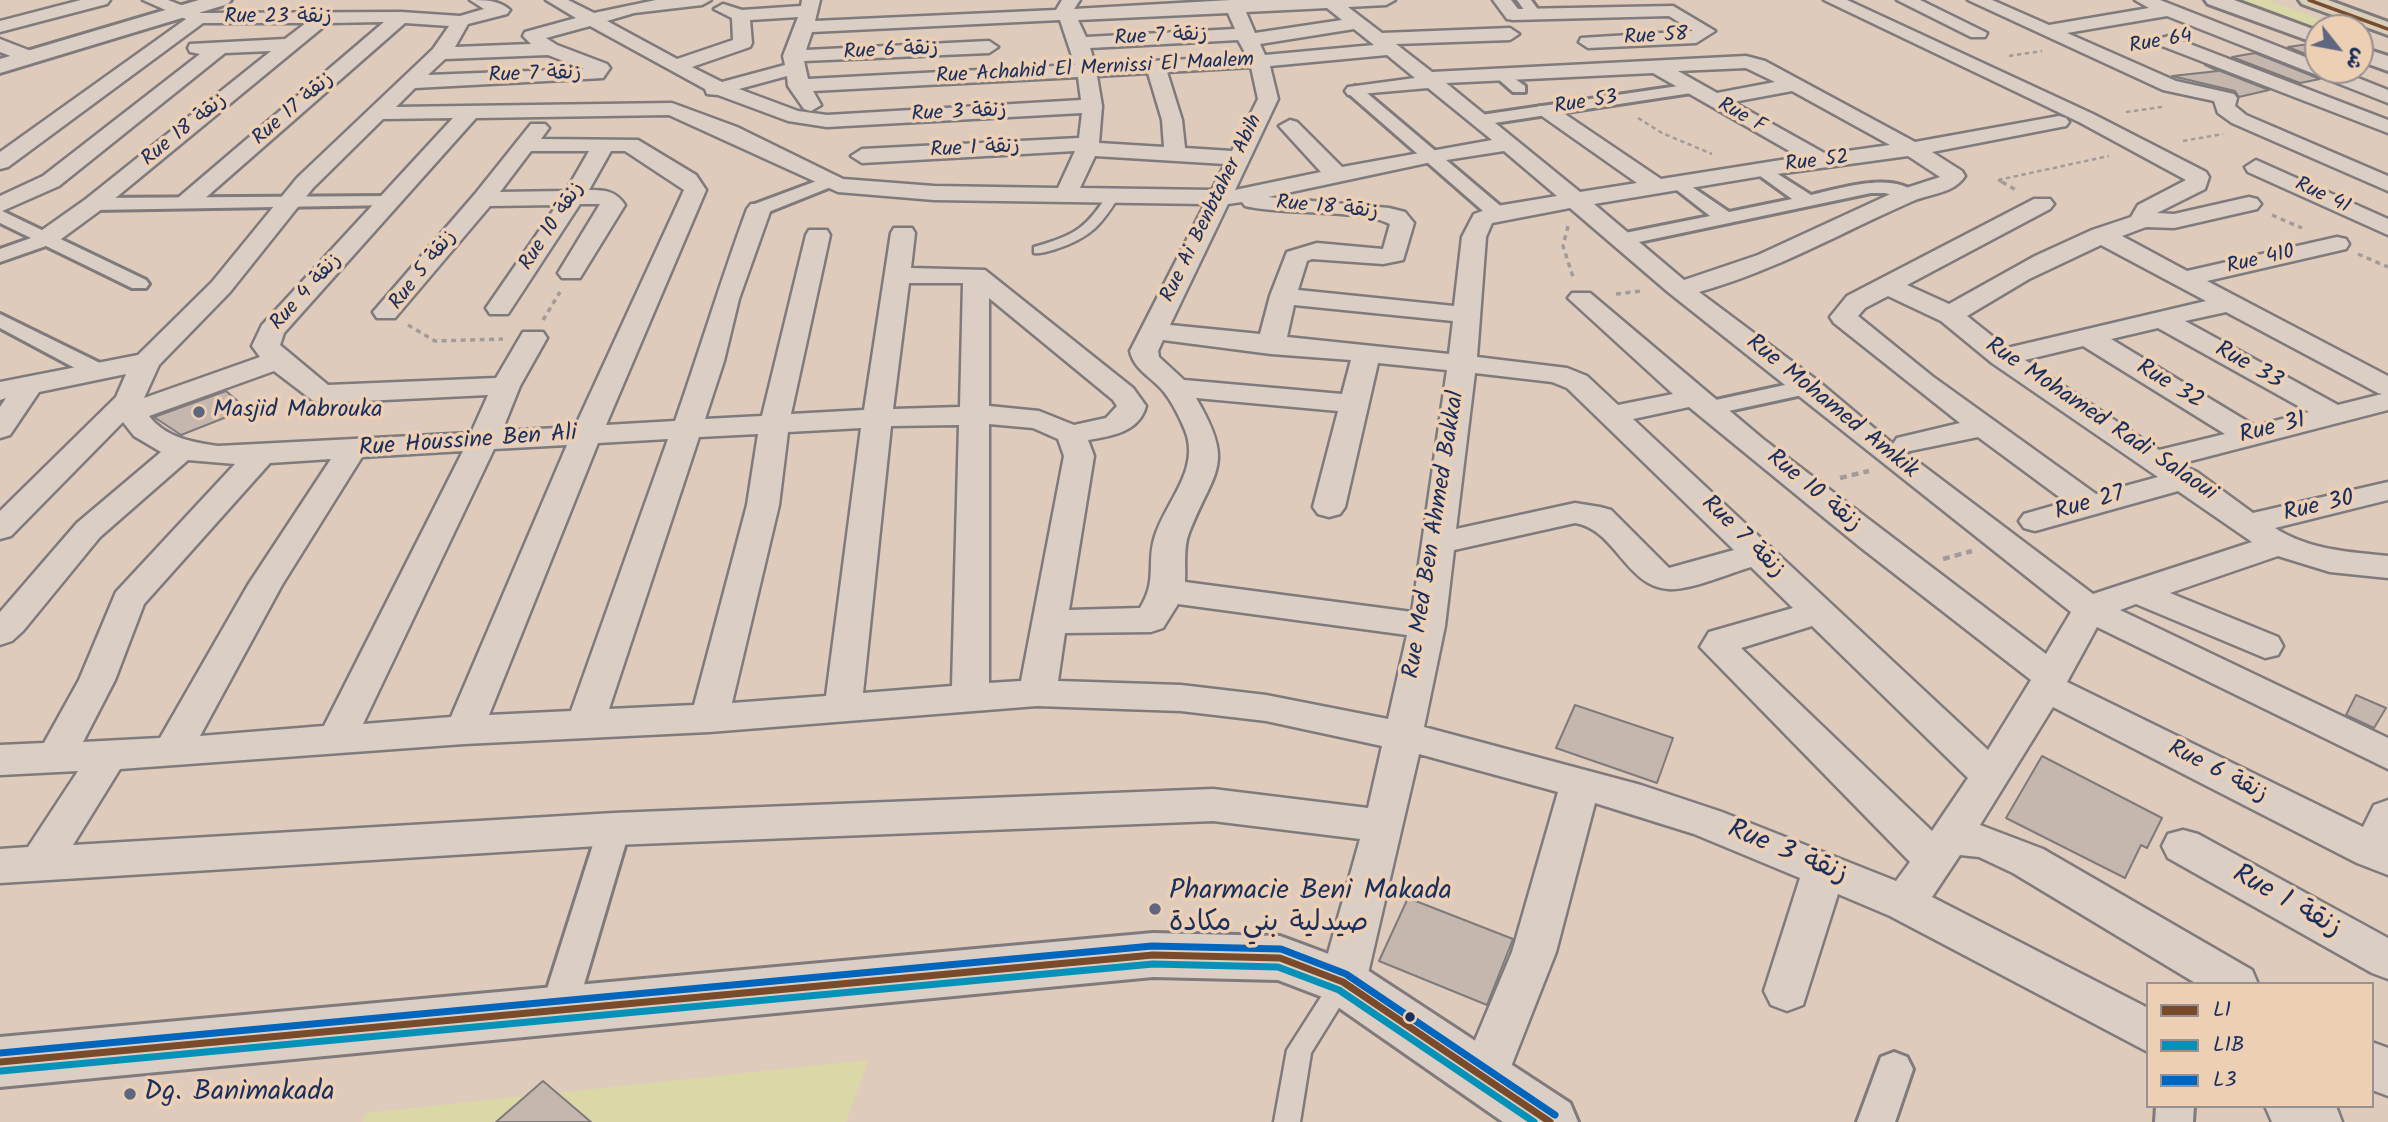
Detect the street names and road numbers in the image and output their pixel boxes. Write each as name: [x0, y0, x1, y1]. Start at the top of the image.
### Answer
street label: Rue 23 زنقة: [224, 5, 332, 31]
street label: Rue 7 زنقة: [1114, 23, 1208, 53]
street label: Rue 58: [1623, 24, 1689, 52]
street label: Rue 64: [2128, 25, 2194, 61]
street label: Rue 6 زنقة: [843, 37, 939, 67]
street label: Rue Achahid El Mernissi El Maalem: [935, 49, 1255, 91]
street label: Rue 7 زنقة: [488, 62, 582, 90]
street label: Rue 17 زنقة: [248, 68, 340, 152]
street label: Rue 53: [1553, 87, 1619, 121]
street label: Rue 18 زنقة: [137, 89, 233, 173]
street label: Rue F: [1712, 94, 1770, 140]
street label: Rue 3 زنقة: [911, 99, 1007, 129]
street label: Rue Ai Benbtaher Abih: [1157, 111, 1269, 307]
street label: Rue 1 زنقة: [930, 135, 1020, 165]
street label: Rue 52: [1784, 147, 1850, 179]
street label: Rue 41: [2290, 173, 2354, 221]
street label: Rue 10 زنقة: [515, 178, 591, 276]
street label: Rue 18 زنقة: [1275, 192, 1379, 226]
street label: Rue 5 زنقة: [385, 226, 463, 316]
street label: Rue 410: [2225, 241, 2297, 281]
street label: Rue 4 زنقة: [266, 249, 348, 337]
street label: Rue Mohamed Amkik: [1739, 330, 1923, 486]
street label: Rue Mohamed Radi Salaoui: [1979, 333, 2221, 509]
street label: Rue 33: [2209, 337, 2287, 397]
street label: Rue 32: [2130, 355, 2208, 417]
street label: Rue Med Ben Ahmed Bakkal: [1399, 389, 1473, 681]
street label: Rue 31: [2237, 408, 2309, 452]
street label: Rue Houssine Ben Ali: [358, 421, 578, 465]
street label: Rue 10 زنقة: [1759, 445, 1867, 539]
street label: Rue 27: [2052, 481, 2128, 529]
street label: Rue 30: [2281, 486, 2357, 530]
street label: Rue 7 زنقة: [1694, 491, 1790, 585]
street label: Rue 6 زنقة: [2162, 736, 2272, 810]
street label: Rue 3 زنقة: [1722, 815, 1852, 893]
street label: Rue 1 زنقة: [2226, 859, 2346, 947]

